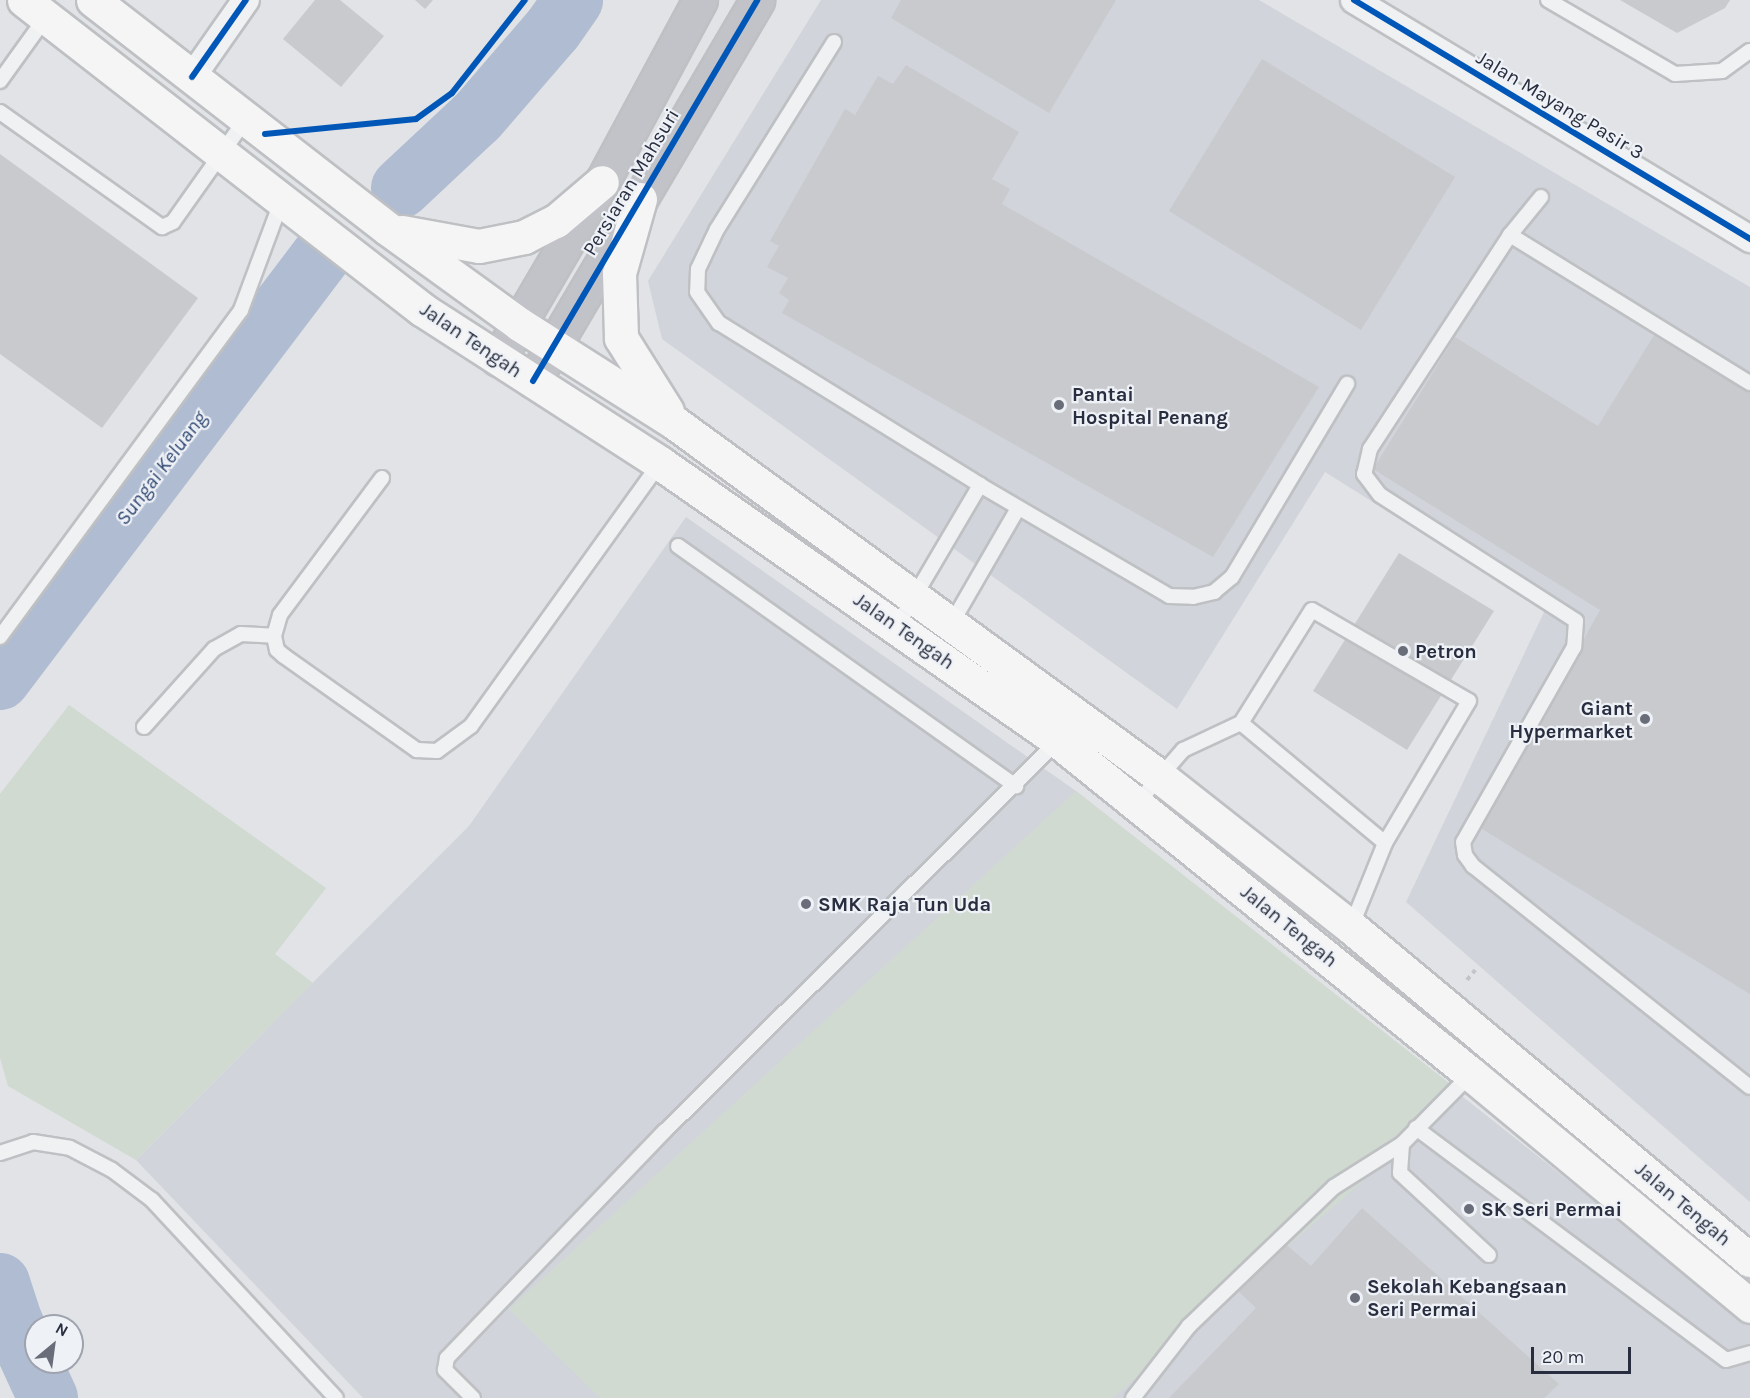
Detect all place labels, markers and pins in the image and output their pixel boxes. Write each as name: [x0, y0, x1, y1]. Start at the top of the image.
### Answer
place label: Pantai Hospital Penang: [1072, 382, 1228, 429]
marker: Pantai Hospital Penang: [1050, 396, 1068, 414]
place label: Petron: [1415, 639, 1477, 663]
marker: Petron: [1396, 644, 1410, 658]
place label: Giant Hypermarket: [1509, 696, 1633, 743]
marker: Giant Hypermarket: [1638, 712, 1652, 726]
place label: SMK Raja Tun Uda: [818, 892, 991, 916]
marker: SMK Raja Tun Uda: [799, 897, 813, 911]
place label: SK Seri Permai: [1481, 1197, 1622, 1221]
marker: SK Seri Permai: [1462, 1202, 1476, 1216]
place label: Sekolah Kebangsaan Seri Permai: [1367, 1274, 1567, 1321]
marker: Sekolah Kebangsaan Seri Permai: [1348, 1291, 1362, 1305]

